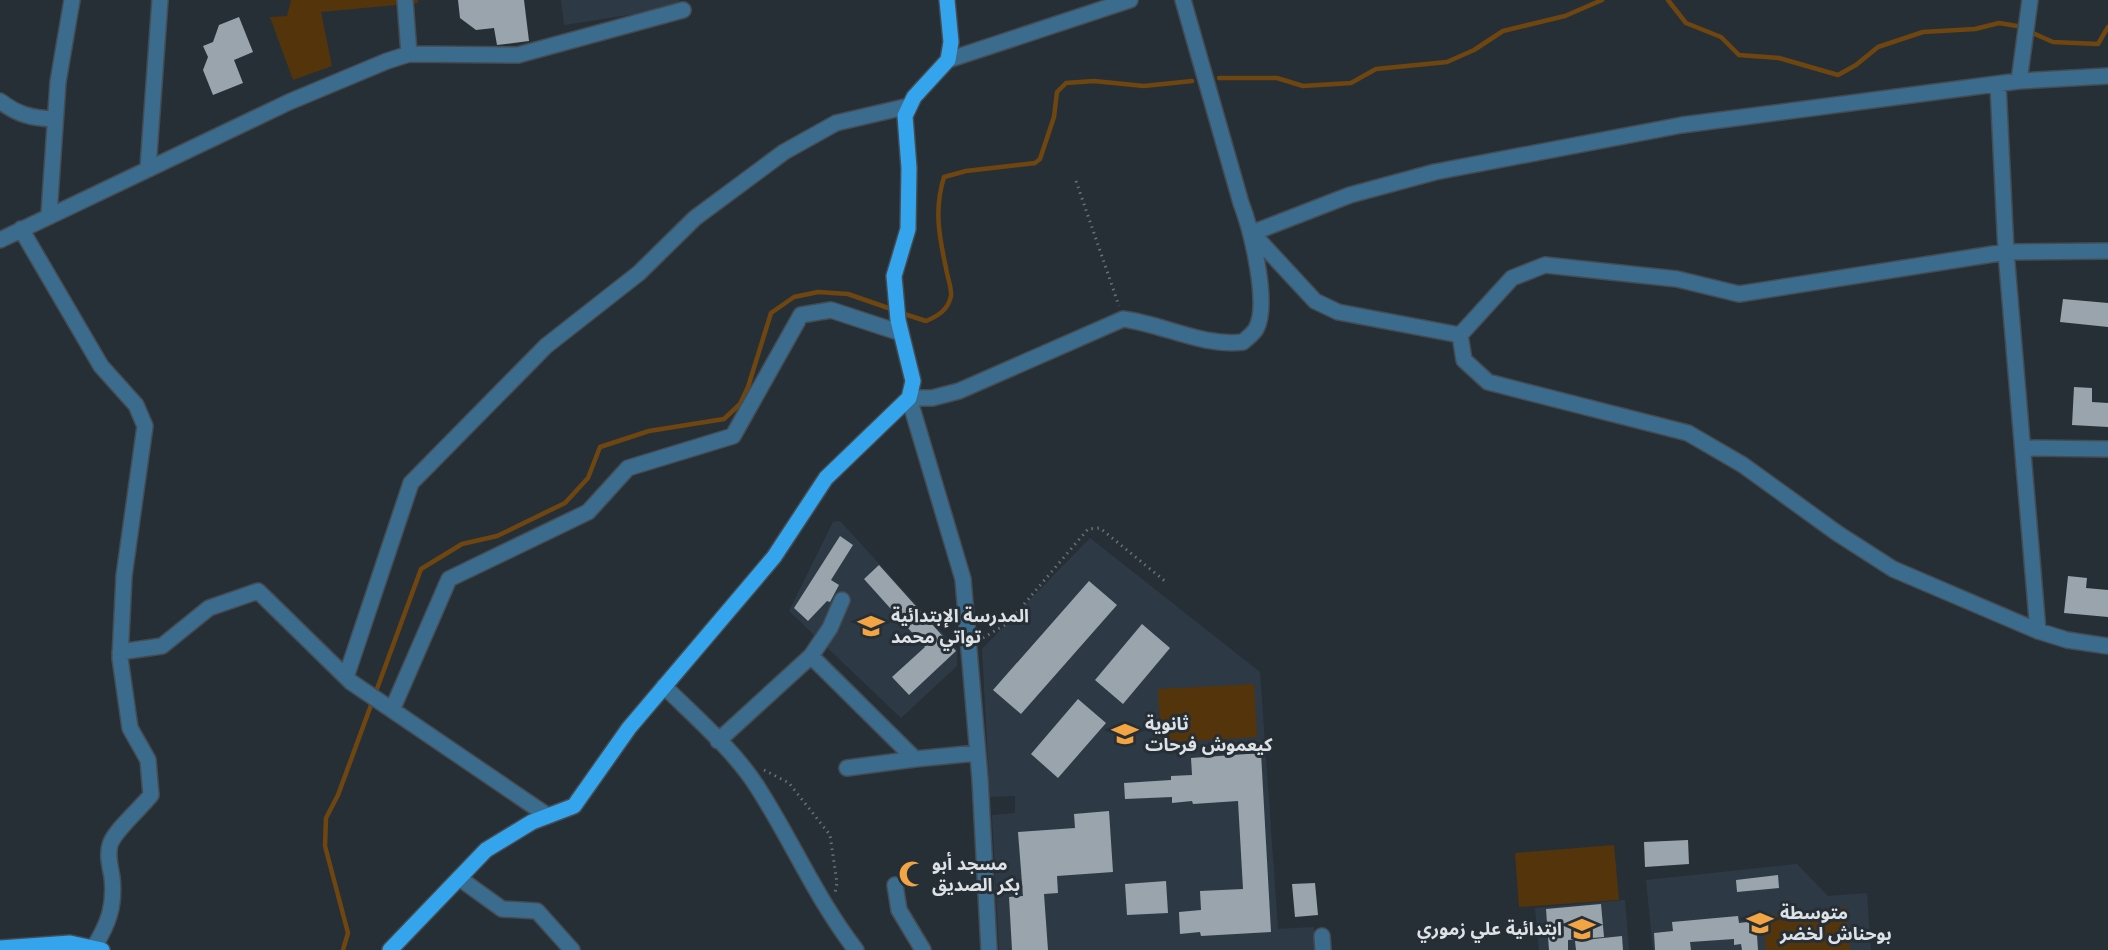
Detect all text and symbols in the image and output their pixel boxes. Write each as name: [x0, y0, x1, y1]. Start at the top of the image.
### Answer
place label: المدرسة الإبتدائية تواتي محمد: [891, 605, 1029, 651]
school or university icon: المدرسة الإبتدائية تواتي محمد: [856, 611, 886, 641]
place label: ثانوية كيعموش فرحات: [1145, 713, 1273, 756]
school or university icon: ثانوية كيعموش فرحات: [1110, 719, 1140, 749]
place label: مسجد أبو بكر الصديق: [932, 851, 1020, 896]
mosque icon: مسجد أبو بكر الصديق: [897, 859, 927, 889]
place label: متوسطة بوحناش لخضر: [1779, 902, 1892, 945]
school or university icon: متوسطة بوحناش لخضر: [1745, 908, 1775, 938]
school or university icon: ابتدائية علي زموري: [1567, 914, 1597, 944]
place label: ابتدائية علي زموري: [1417, 918, 1562, 943]

